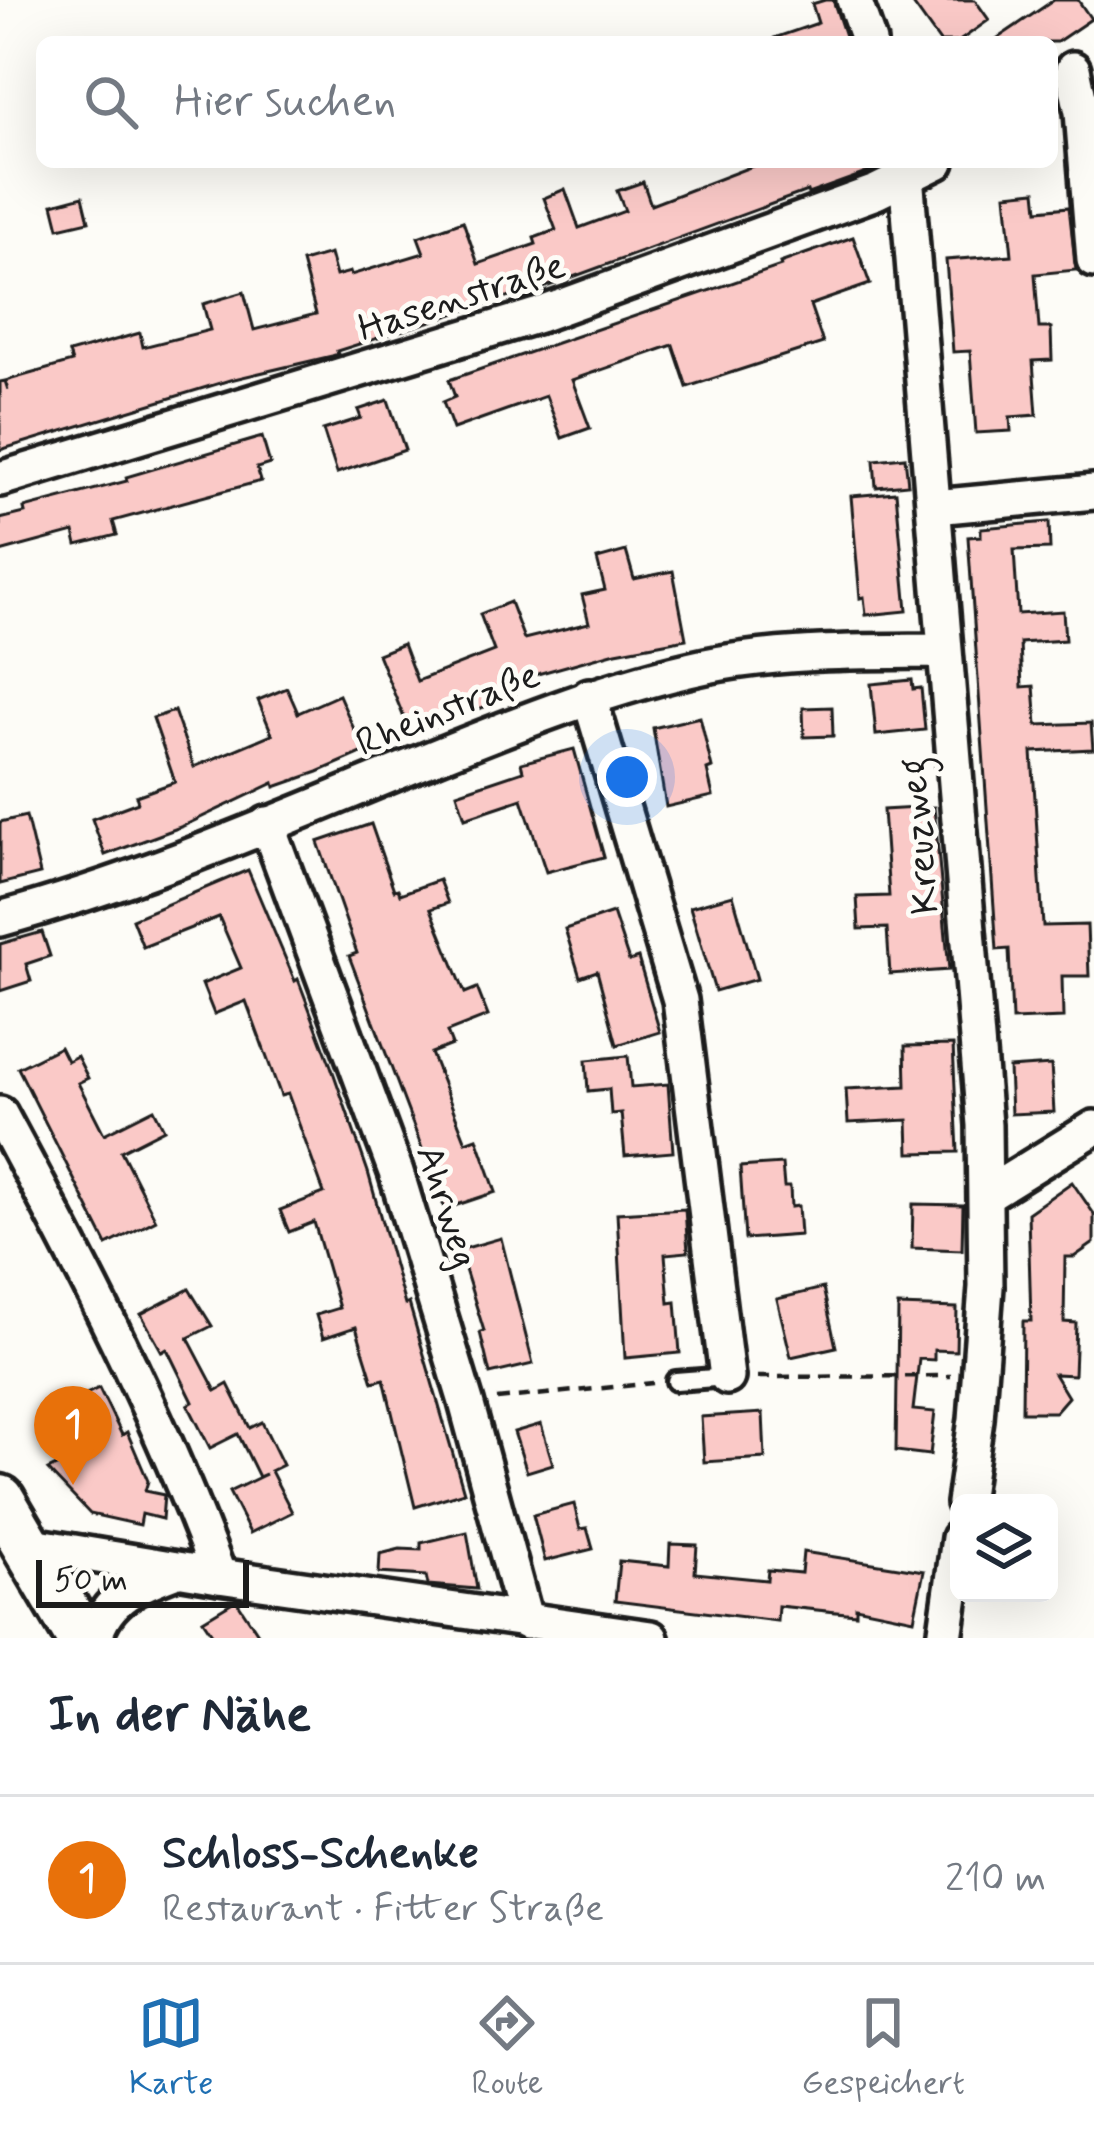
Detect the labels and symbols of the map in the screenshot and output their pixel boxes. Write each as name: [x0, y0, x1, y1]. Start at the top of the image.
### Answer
street label: Hasenstraße: [352, 241, 572, 356]
street label: Rheinstraße: [349, 650, 548, 770]
your location: [597, 747, 657, 807]
street label: Kreuzweg: [888, 755, 956, 916]
street label: Ahrweg: [402, 1139, 489, 1275]
pin: 1: [34, 1386, 112, 1485]
scale bar: [36, 1554, 249, 1607]

